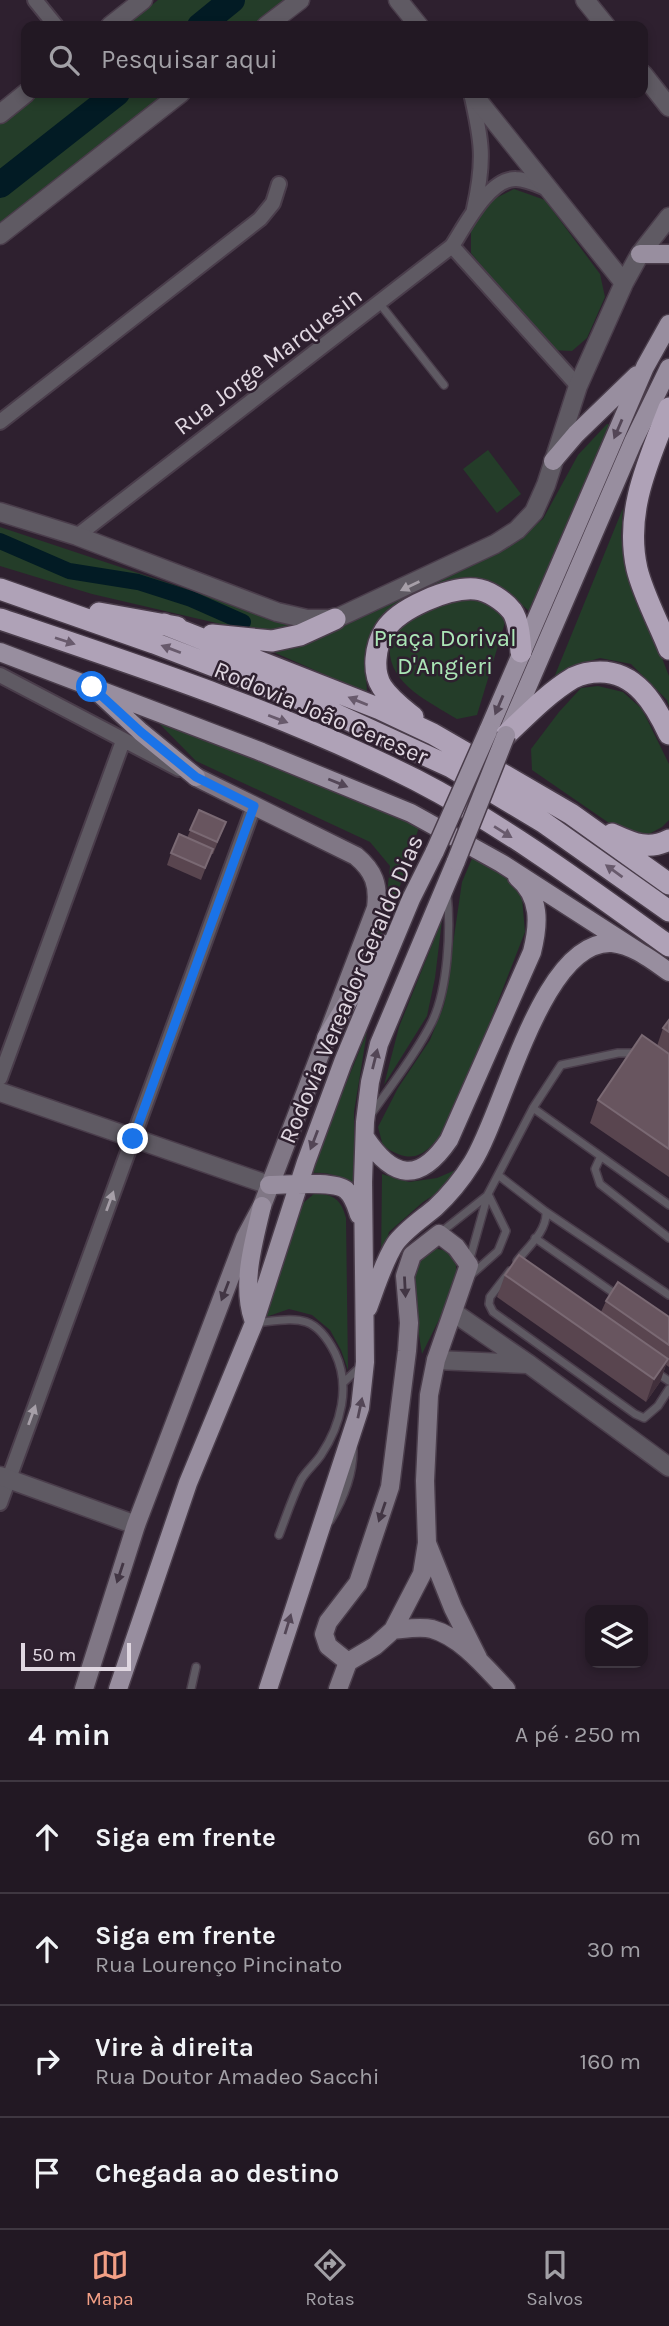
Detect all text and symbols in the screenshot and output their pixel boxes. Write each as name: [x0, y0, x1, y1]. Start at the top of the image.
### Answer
search box: [21, 21, 648, 98]
icon: search: [45, 41, 83, 79]
text: Pesquisar aqui: [101, 44, 278, 75]
street label: Rua Jorge Marquesin: [168, 281, 368, 441]
one-way arrow: [612, 419, 624, 439]
one-way arrow: [400, 580, 420, 591]
park label: Praça Dorival D'Angieri: [373, 624, 517, 680]
one-way arrow: [54, 636, 75, 646]
one-way arrow: [161, 644, 182, 655]
street label: Rodovia João Cereser: [210, 655, 433, 771]
route start: [76, 671, 107, 702]
one-way arrow: [348, 695, 369, 706]
one-way arrow: [493, 695, 504, 716]
one-way arrow: [268, 714, 289, 725]
one-way arrow: [327, 777, 348, 788]
one-way arrow: [493, 825, 513, 838]
street label: Rodovia Vereador Geraldo Dias: [273, 830, 429, 1148]
one-way arrow: [605, 864, 623, 878]
one-way arrow: [370, 1048, 381, 1070]
route end: [117, 1123, 148, 1154]
one-way arrow: [308, 1130, 319, 1151]
one-way arrow: [105, 1191, 116, 1212]
one-way arrow: [400, 1277, 411, 1299]
one-way arrow: [219, 1280, 230, 1301]
one-way arrow: [354, 1397, 365, 1419]
one-way arrow: [27, 1405, 38, 1426]
one-way arrow: [376, 1502, 387, 1523]
one-way arrow: [115, 1563, 125, 1584]
map controls: [585, 1605, 648, 1668]
button: layers: [585, 1605, 648, 1668]
one-way arrow: [283, 1613, 294, 1634]
scale bar: [21, 1640, 131, 1672]
text: 50 m: [32, 1644, 76, 1666]
text: 4 min: [28, 1717, 110, 1753]
text: A pé · 250 m: [515, 1721, 641, 1748]
icon: ahead: [28, 1818, 66, 1856]
text: Siga em frente: [95, 1822, 276, 1853]
text: 60 m: [587, 1824, 641, 1851]
text: Siga em frente: [95, 1920, 276, 1951]
icon: ahead: [28, 1930, 66, 1968]
text: 30 m: [587, 1936, 641, 1963]
text: Rua Lourenço Pincinato: [95, 1951, 342, 1978]
text: Vire à direita: [95, 2032, 254, 2063]
icon: right: [28, 2042, 66, 2080]
text: 160 m: [580, 2048, 641, 2075]
text: Rua Doutor Amadeo Sacchi: [95, 2063, 380, 2090]
icon: arrive: [28, 2154, 66, 2192]
text: Chegada ao destino: [95, 2158, 339, 2189]
tab: Mapa: [86, 2246, 134, 2310]
tab: Rotas: [305, 2246, 355, 2310]
tab: Salvos: [526, 2246, 583, 2310]

